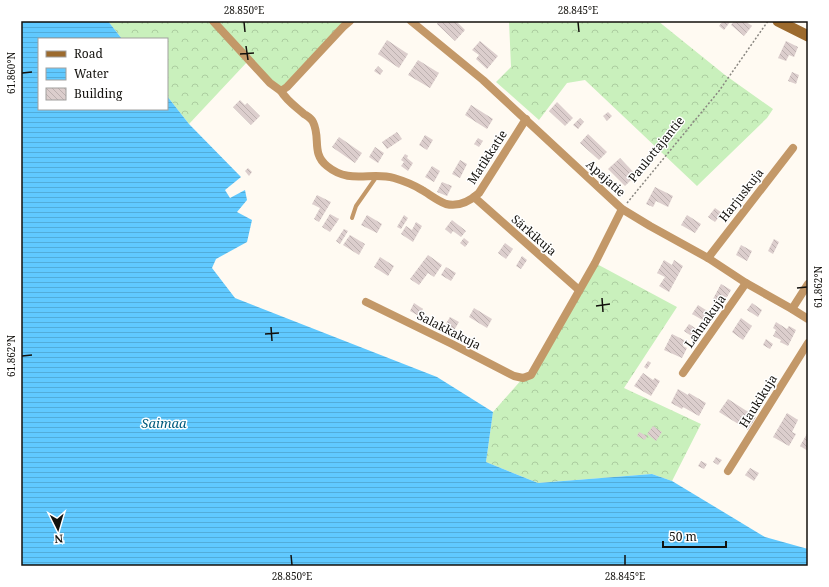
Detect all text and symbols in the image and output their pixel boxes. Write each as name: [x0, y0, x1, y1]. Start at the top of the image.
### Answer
text: 28.850°E: [224, 3, 264, 17]
text: 28.845°E: [558, 3, 598, 17]
legend: [38, 38, 168, 110]
text: Road: [74, 45, 104, 62]
text: 61.860°N: [4, 52, 18, 94]
text: Water: [74, 65, 109, 82]
text: Building: [74, 85, 123, 102]
street label: Paulottajantie: [624, 113, 688, 185]
street label: Matikkatie: [463, 127, 511, 187]
street label: Apajatie: [583, 156, 629, 200]
street label: Harjuskuja: [715, 165, 767, 225]
street label: Särkikuja: [508, 211, 560, 260]
text: 61.862°N: [811, 266, 825, 308]
street label: Lahnakuja: [680, 291, 730, 351]
street label: Salakkakuja: [414, 307, 484, 353]
text: 61.862°N: [4, 335, 18, 377]
street label: Haukikuja: [735, 371, 781, 431]
water label: Saimaa: [141, 414, 187, 432]
north arrow: [38, 509, 78, 549]
scale bar: [663, 523, 726, 549]
text: 50 m: [669, 528, 697, 545]
text: N: [54, 532, 64, 547]
text: 28.850°E: [272, 569, 312, 583]
text: 28.845°E: [605, 569, 645, 583]

